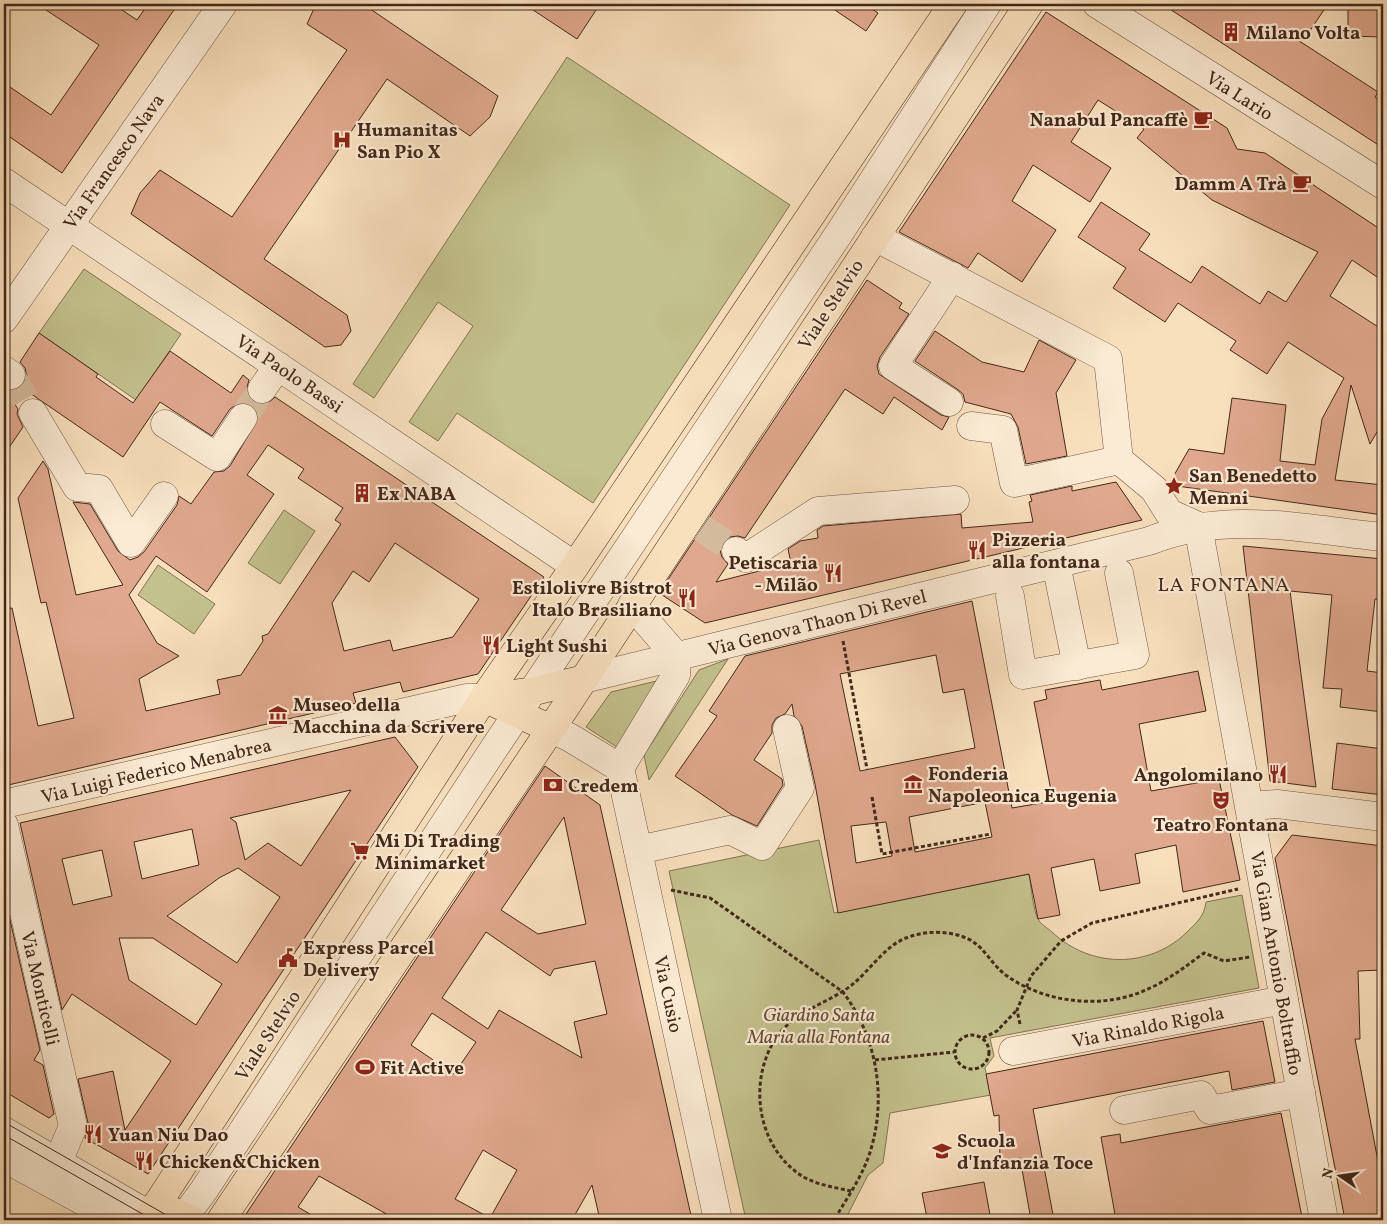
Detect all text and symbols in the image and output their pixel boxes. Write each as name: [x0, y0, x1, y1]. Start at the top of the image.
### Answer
building icon: Milano Volta: [1220, 21, 1242, 43]
place label: Milano Volta: [1246, 21, 1360, 47]
street label: Via Lario: [1200, 66, 1278, 128]
street label: Via Francesco Nava: [58, 89, 171, 235]
place label: Nanabul Pancaffè: [1030, 108, 1188, 134]
cafe icon: Nanabul Pancaffè: [1192, 108, 1214, 130]
place label: Humanitas San Pio X: [357, 118, 458, 166]
hospital icon: Humanitas San Pio X: [331, 129, 353, 151]
place label: Damm A Trà: [1174, 172, 1287, 198]
cafe icon: Damm A Trà: [1291, 172, 1313, 194]
street label: Viale Stelvio: [793, 255, 871, 355]
street label: Via Paolo Bassi: [230, 329, 348, 420]
place label: San Benedetto Menni: [1189, 464, 1317, 512]
place icon: San Benedetto Menni: [1163, 475, 1185, 497]
building icon: Ex NABA: [351, 482, 373, 504]
place label: Ex NABA: [377, 482, 457, 508]
place label: Pizzeria alla fontana: [992, 528, 1101, 576]
restaurant icon: Pizzeria alla fontana: [966, 539, 988, 561]
place label: Petiscaria - Milão: [729, 551, 818, 599]
restaurant icon: Petiscaria - Milão: [822, 562, 844, 584]
district label: LA FONTANA: [1158, 572, 1290, 600]
place label: Estilolivre Bistrot Italo Brasiliano: [512, 576, 672, 624]
street label: Via Genova Thaon Di Revel: [706, 584, 930, 664]
restaurant icon: Estilolivre Bistrot Italo Brasiliano: [676, 587, 698, 609]
restaurant icon: Light Sushi: [480, 634, 502, 656]
place label: Light Sushi: [506, 634, 608, 660]
place label: Museo della Macchina da Scrivere: [293, 693, 485, 741]
museum icon: Museo della Macchina da Scrivere: [267, 704, 289, 726]
street label: Via Luigi Federico Menabrea: [39, 733, 274, 811]
place label: Fonderia Napoleonica Eugenia: [928, 762, 1117, 810]
place label: Angolomilano: [1134, 763, 1263, 789]
restaurant icon: Angolomilano: [1267, 763, 1289, 785]
museum icon: Fonderia Napoleonica Eugenia: [902, 773, 924, 795]
bank icon: Credem: [542, 774, 564, 796]
place label: Credem: [568, 774, 639, 800]
theatre icon: Teatro Fontana: [1210, 789, 1232, 811]
place label: Teatro Fontana: [1153, 813, 1289, 839]
place label: Mi Di Trading Minimarket: [375, 829, 500, 877]
supermarket icon: Mi Di Trading Minimarket: [349, 840, 371, 862]
street label: Via Gian Antonio Boltraffio: [1242, 849, 1308, 1078]
street label: Via Monticelli: [13, 929, 65, 1049]
place label: Express Parcel Delivery: [303, 936, 434, 984]
public building icon: Express Parcel Delivery: [277, 947, 299, 969]
street label: Via Cusio: [646, 953, 688, 1035]
street label: Viale Stelvio: [230, 986, 308, 1086]
street label: Via Rinaldo Rigola: [1070, 1000, 1227, 1055]
park label: Giardino Santa Maria alla Fontana: [747, 1003, 890, 1051]
sports icon: Fit Active: [354, 1056, 376, 1078]
place label: Fit Active: [380, 1056, 464, 1082]
restaurant icon: Yuan Niu Dao: [82, 1123, 104, 1145]
place label: Yuan Niu Dao: [108, 1123, 229, 1149]
place label: Scuola d'Infanzia Toce: [957, 1129, 1093, 1177]
school or university icon: Scuola d'Infanzia Toce: [931, 1140, 953, 1162]
restaurant icon: Chicken&Chicken: [133, 1150, 155, 1172]
place label: Chicken&Chicken: [159, 1150, 320, 1176]
north arrow: [1314, 1152, 1364, 1202]
text: N: [1318, 1166, 1339, 1181]

